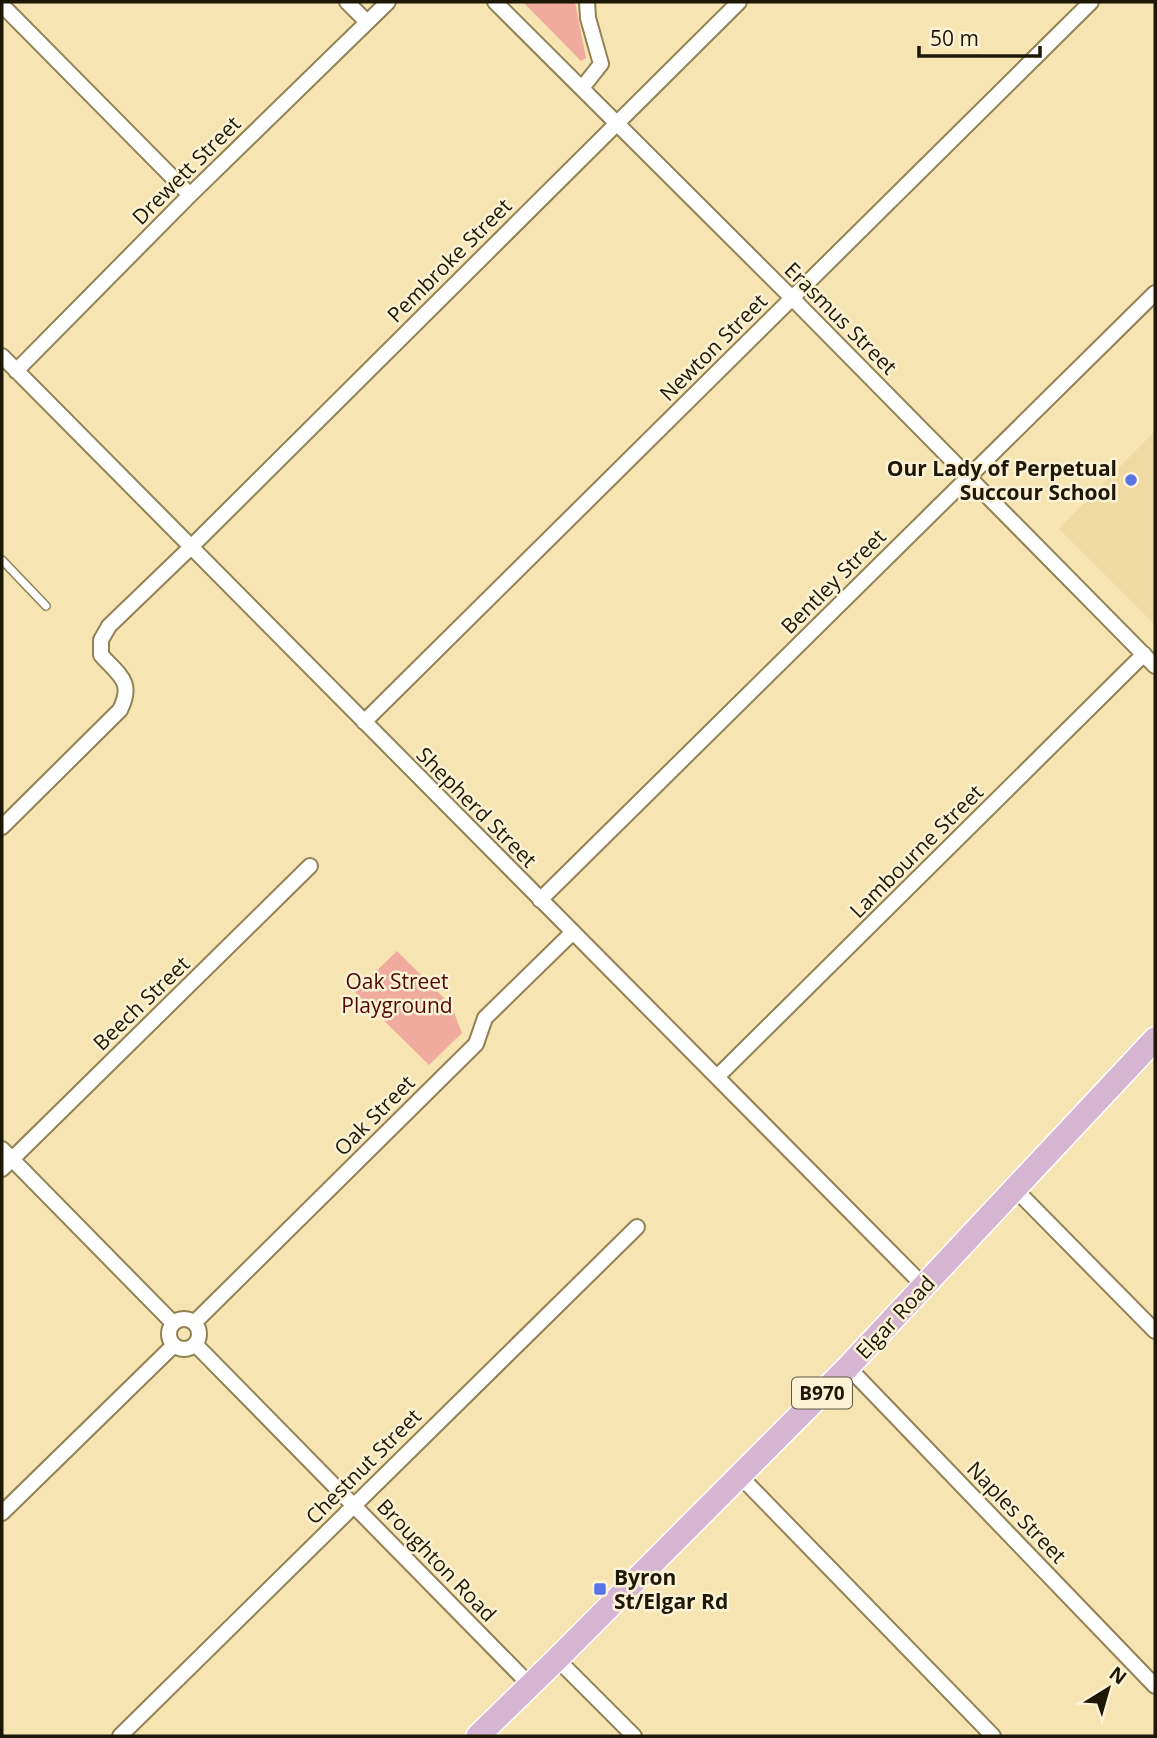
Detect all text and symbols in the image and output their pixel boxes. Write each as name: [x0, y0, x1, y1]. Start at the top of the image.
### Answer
scale bar: [919, 14, 1040, 58]
text: 50 m: [930, 24, 979, 52]
street label: Drewett Street: [126, 110, 246, 230]
street label: Pembroke Street: [381, 192, 517, 328]
street label: Erasmus Street: [779, 256, 903, 380]
street label: Newton Street: [653, 287, 773, 407]
place label: Our Lady of Perpetual Succour School: [887, 454, 1117, 506]
marker: Our Lady of Perpetual Succour School: [1123, 472, 1139, 488]
street label: Bentley Street: [775, 523, 891, 639]
street label: Shepherd Street: [411, 741, 543, 873]
street label: Lambourne Street: [843, 778, 989, 924]
street label: Beech Street: [87, 950, 195, 1056]
park label: Oak Street Playground: [341, 967, 453, 1019]
street label: Oak Street: [328, 1069, 420, 1161]
street label: Elgar Road: [849, 1269, 941, 1365]
road number: B970: [792, 1378, 852, 1408]
street label: Chestnut Street: [299, 1402, 427, 1530]
street label: Naples Street: [961, 1455, 1073, 1569]
street label: Broughton Road: [371, 1493, 503, 1627]
place label: Byron St/Elgar Rd: [614, 1563, 728, 1615]
marker: Byron St/Elgar Rd: [592, 1581, 608, 1597]
north arrow: [1073, 1654, 1143, 1724]
text: N: [1104, 1660, 1132, 1690]

